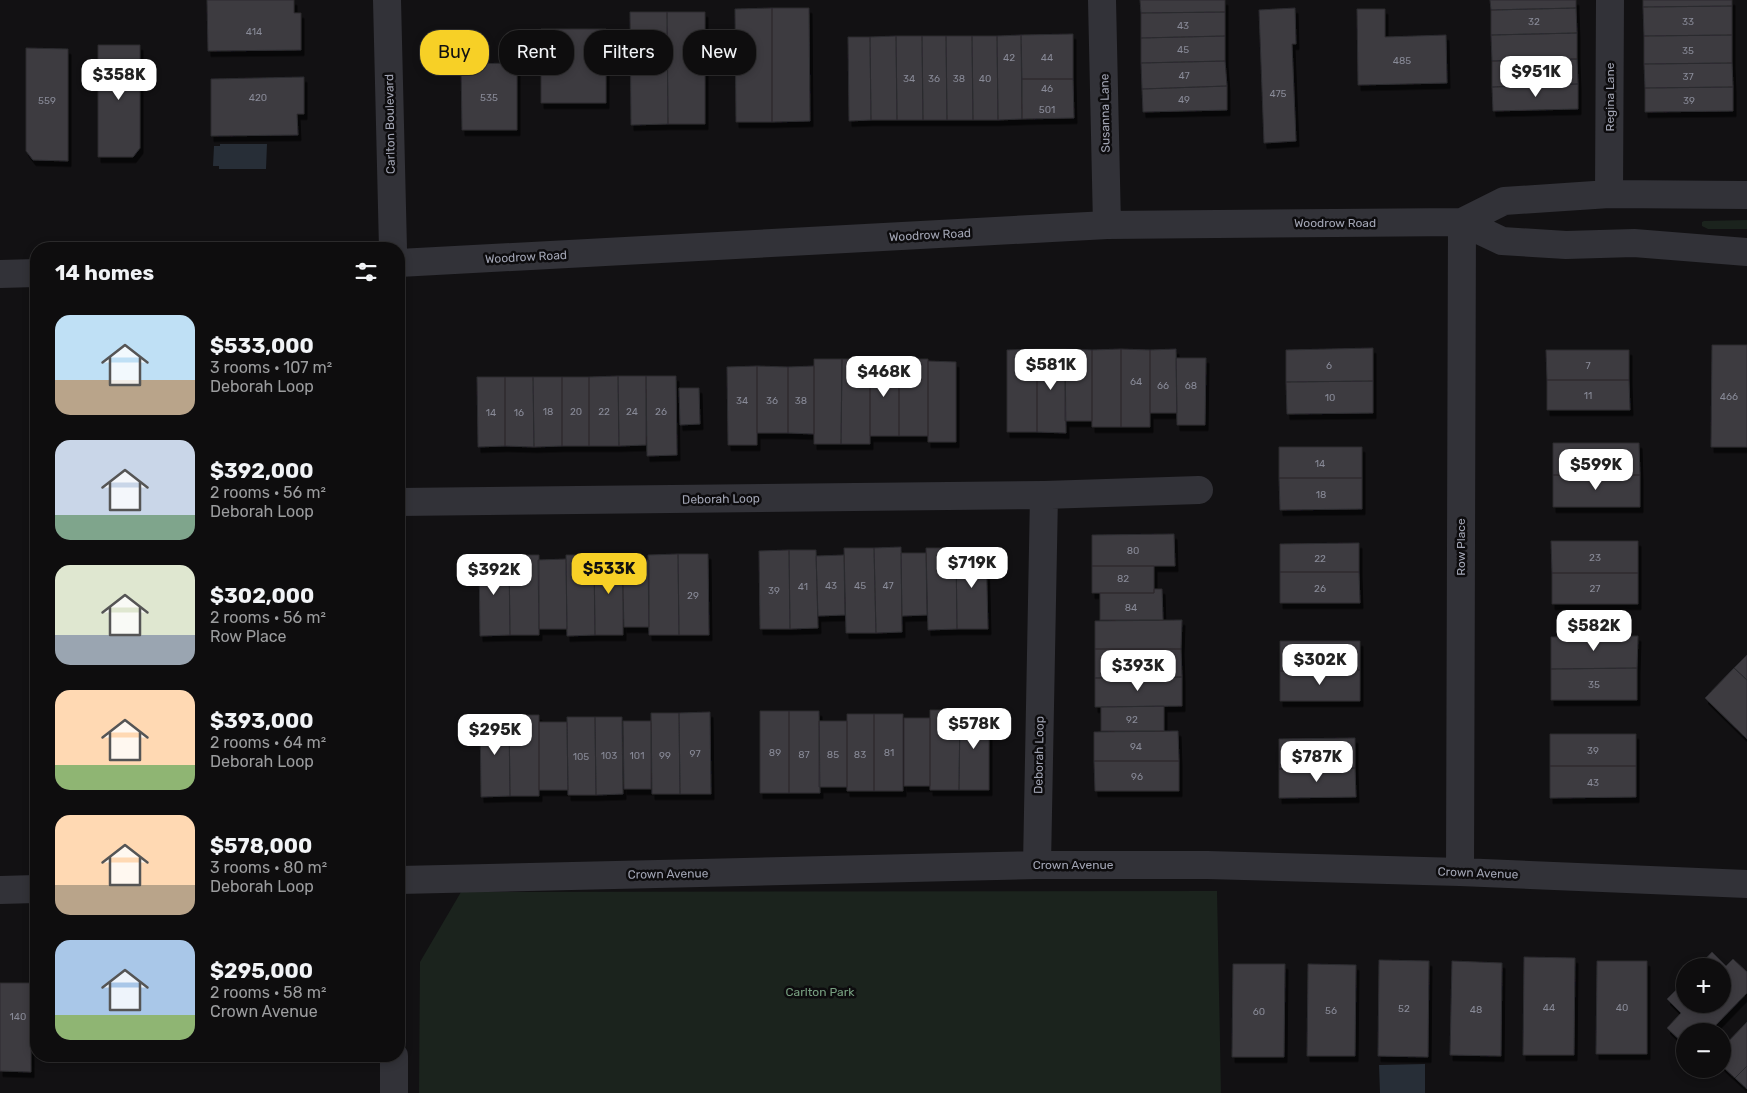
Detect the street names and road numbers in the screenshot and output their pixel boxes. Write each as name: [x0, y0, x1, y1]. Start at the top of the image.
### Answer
street label: Regina Lane: [1603, 62, 1617, 131]
street label: Susanna Lane: [1097, 73, 1113, 153]
street label: Carlton Boulevard: [382, 74, 398, 174]
street label: Woodrow Road: [1294, 216, 1376, 230]
street label: Woodrow Road: [889, 226, 971, 244]
street label: Woodrow Road: [485, 248, 567, 266]
street label: Deborah Loop: [682, 491, 760, 507]
street label: Row Place: [1454, 518, 1468, 576]
street label: Deborah Loop: [1031, 716, 1047, 794]
street label: Crown Avenue: [1033, 858, 1114, 872]
street label: Crown Avenue: [1437, 865, 1519, 881]
street label: Crown Avenue: [628, 866, 709, 882]

